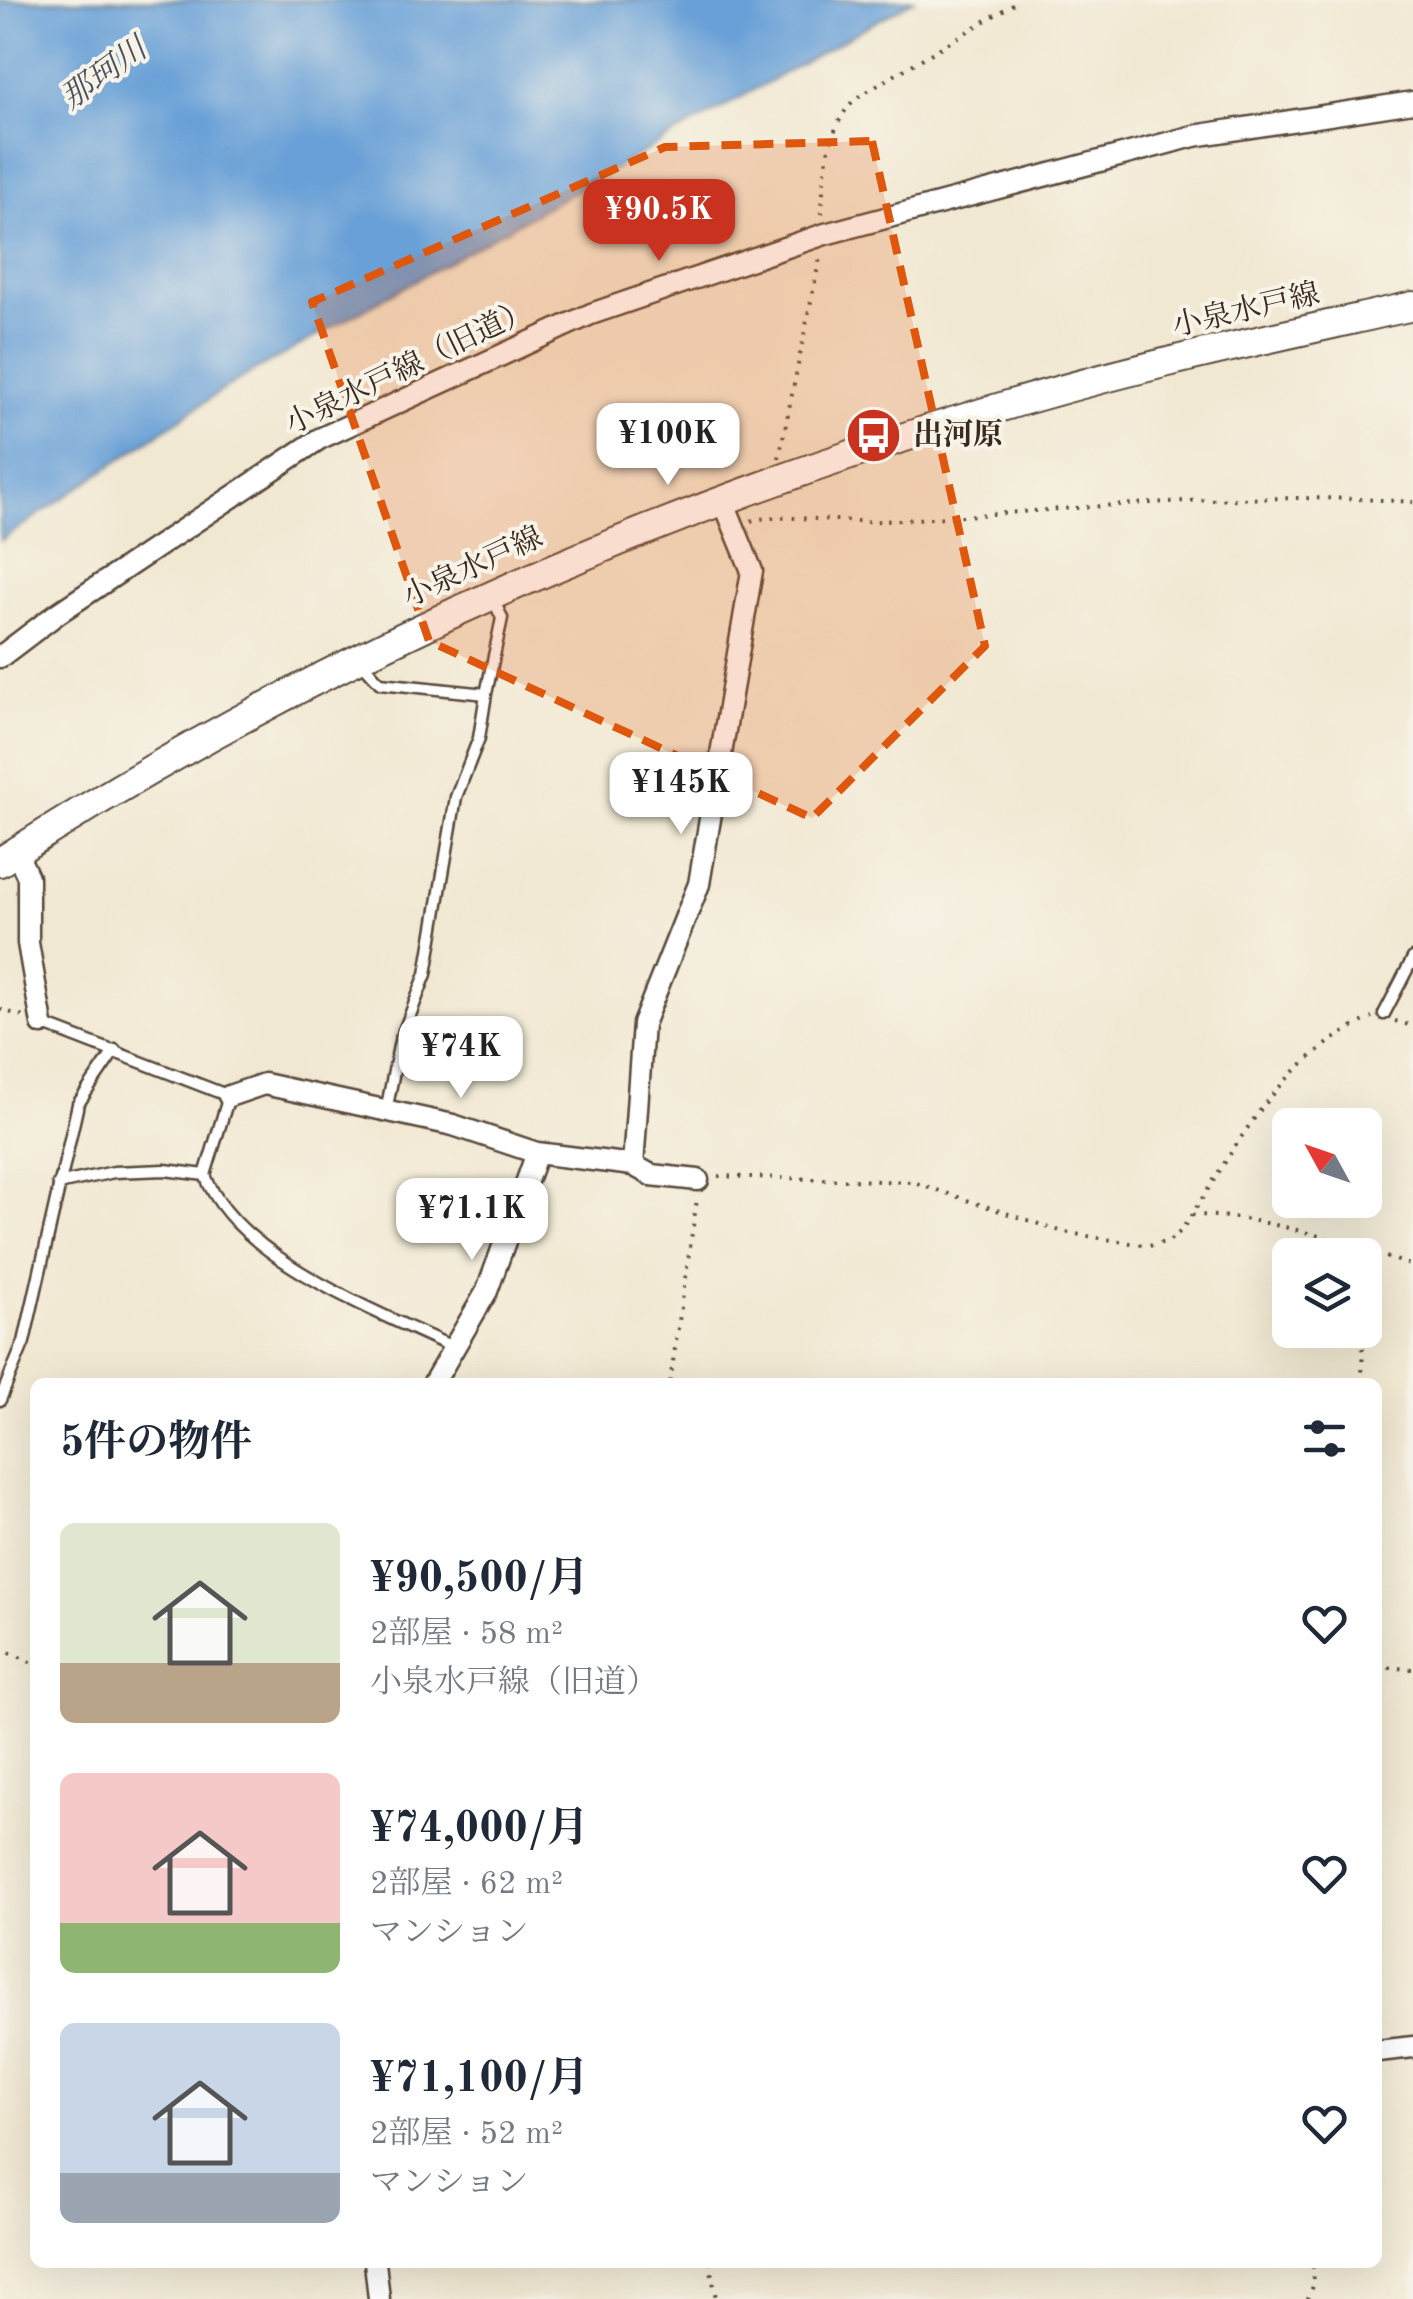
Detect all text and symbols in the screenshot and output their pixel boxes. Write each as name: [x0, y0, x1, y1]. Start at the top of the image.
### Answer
water label: 那珂川: [56, 30, 156, 116]
pin: ¥90.5K: [578, 179, 740, 264]
text: ¥90.5K: [605, 195, 713, 227]
street label: 小泉水戸線: [1169, 277, 1322, 342]
street label: 小泉水戸線（旧道）: [280, 293, 537, 441]
pin: ¥100K: [598, 403, 738, 488]
bus stop icon: 出河原: [844, 406, 904, 466]
place label: 出河原: [913, 418, 1003, 451]
text: ¥100K: [619, 419, 717, 451]
street label: 小泉水戸線: [397, 520, 547, 613]
pin: ¥145K: [611, 752, 751, 837]
text: ¥145K: [632, 768, 730, 800]
pin: ¥74K: [402, 1016, 520, 1101]
text: ¥74K: [421, 1032, 501, 1064]
north arrow: [1272, 1108, 1382, 1218]
map controls: [1272, 1108, 1382, 1348]
pin: ¥71.1K: [391, 1178, 553, 1263]
text: ¥71.1K: [418, 1194, 526, 1226]
button: layers: [1272, 1238, 1382, 1348]
icon: filters: [1297, 1411, 1352, 1466]
text: 5件の物件: [60, 1423, 252, 1465]
text: ¥90,500/月: [370, 1559, 589, 1601]
icon: home: [140, 1563, 260, 1683]
icon: heart: [1297, 1596, 1352, 1651]
text: 2部屋 · 58 m²: [370, 1619, 563, 1651]
text: 小泉水戸線（旧道）: [370, 1668, 658, 1700]
text: ¥74,000/月: [370, 1809, 589, 1851]
icon: home: [140, 1813, 260, 1933]
icon: heart: [1297, 1846, 1352, 1901]
text: 2部屋 · 62 m²: [370, 1869, 563, 1901]
text: マンション: [370, 1918, 529, 1950]
text: ¥71,100/月: [370, 2059, 589, 2101]
icon: home: [140, 2063, 260, 2183]
icon: heart: [1297, 2096, 1352, 2151]
text: 2部屋 · 52 m²: [370, 2119, 563, 2151]
text: マンション: [370, 2168, 529, 2200]

